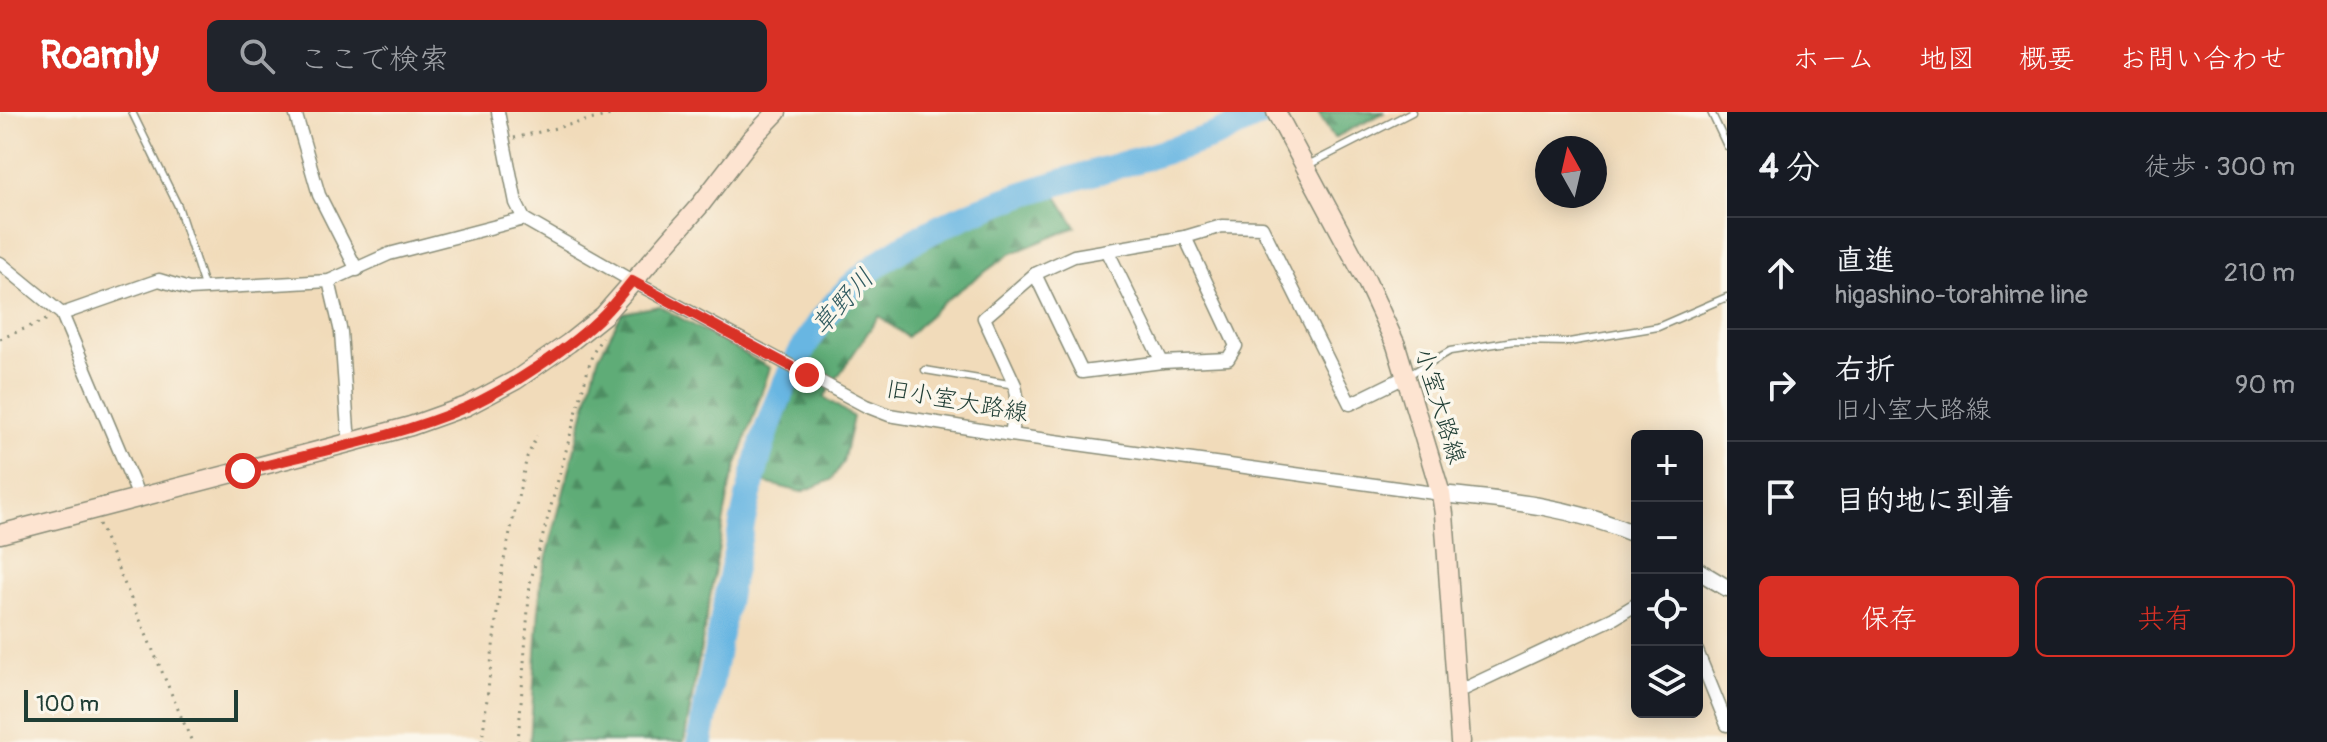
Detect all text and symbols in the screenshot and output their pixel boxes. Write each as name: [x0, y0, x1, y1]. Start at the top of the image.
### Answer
search box: [207, 20, 767, 92]
text: Roamly: [40, 32, 159, 80]
icon: search: [235, 34, 279, 78]
text: ここで検索: [299, 41, 449, 78]
text: ホーム: [1792, 42, 1875, 77]
text: 地図: [1919, 42, 1975, 77]
text: 概要: [2019, 42, 2075, 77]
text: お問い合わせ: [2119, 42, 2287, 77]
north arrow: [1535, 136, 1607, 208]
text: 4 分: [1759, 146, 1820, 189]
text: 徒歩 · 300 m: [2145, 151, 2295, 183]
text: 直進: [1835, 242, 1895, 279]
icon: ahead: [1759, 251, 1803, 295]
text: 210 m: [2224, 257, 2295, 289]
water label: 草野川: [805, 262, 881, 342]
text: higashino-torahime line: [1835, 279, 2088, 311]
street label: 小室大路線: [1409, 344, 1471, 468]
text: 右折: [1835, 351, 1895, 388]
route end: [789, 357, 825, 393]
icon: right: [1759, 363, 1803, 407]
text: 90 m: [2235, 369, 2295, 401]
street label: 旧小室大路線: [884, 374, 1030, 428]
text: 旧小室大路線: [1835, 394, 1991, 426]
map controls: [1631, 430, 1703, 718]
button: +: [1631, 430, 1703, 502]
route start: [225, 453, 261, 489]
icon: arrive: [1759, 475, 1803, 519]
text: 目的地に到着: [1835, 482, 2015, 519]
button: −: [1631, 502, 1703, 574]
button: locate: [1631, 574, 1703, 646]
button: 保存: [1759, 576, 2019, 657]
button: 共有: [2035, 576, 2295, 657]
button: layers: [1631, 646, 1703, 718]
scale bar: [24, 686, 238, 722]
text: 100 m: [36, 690, 99, 718]

